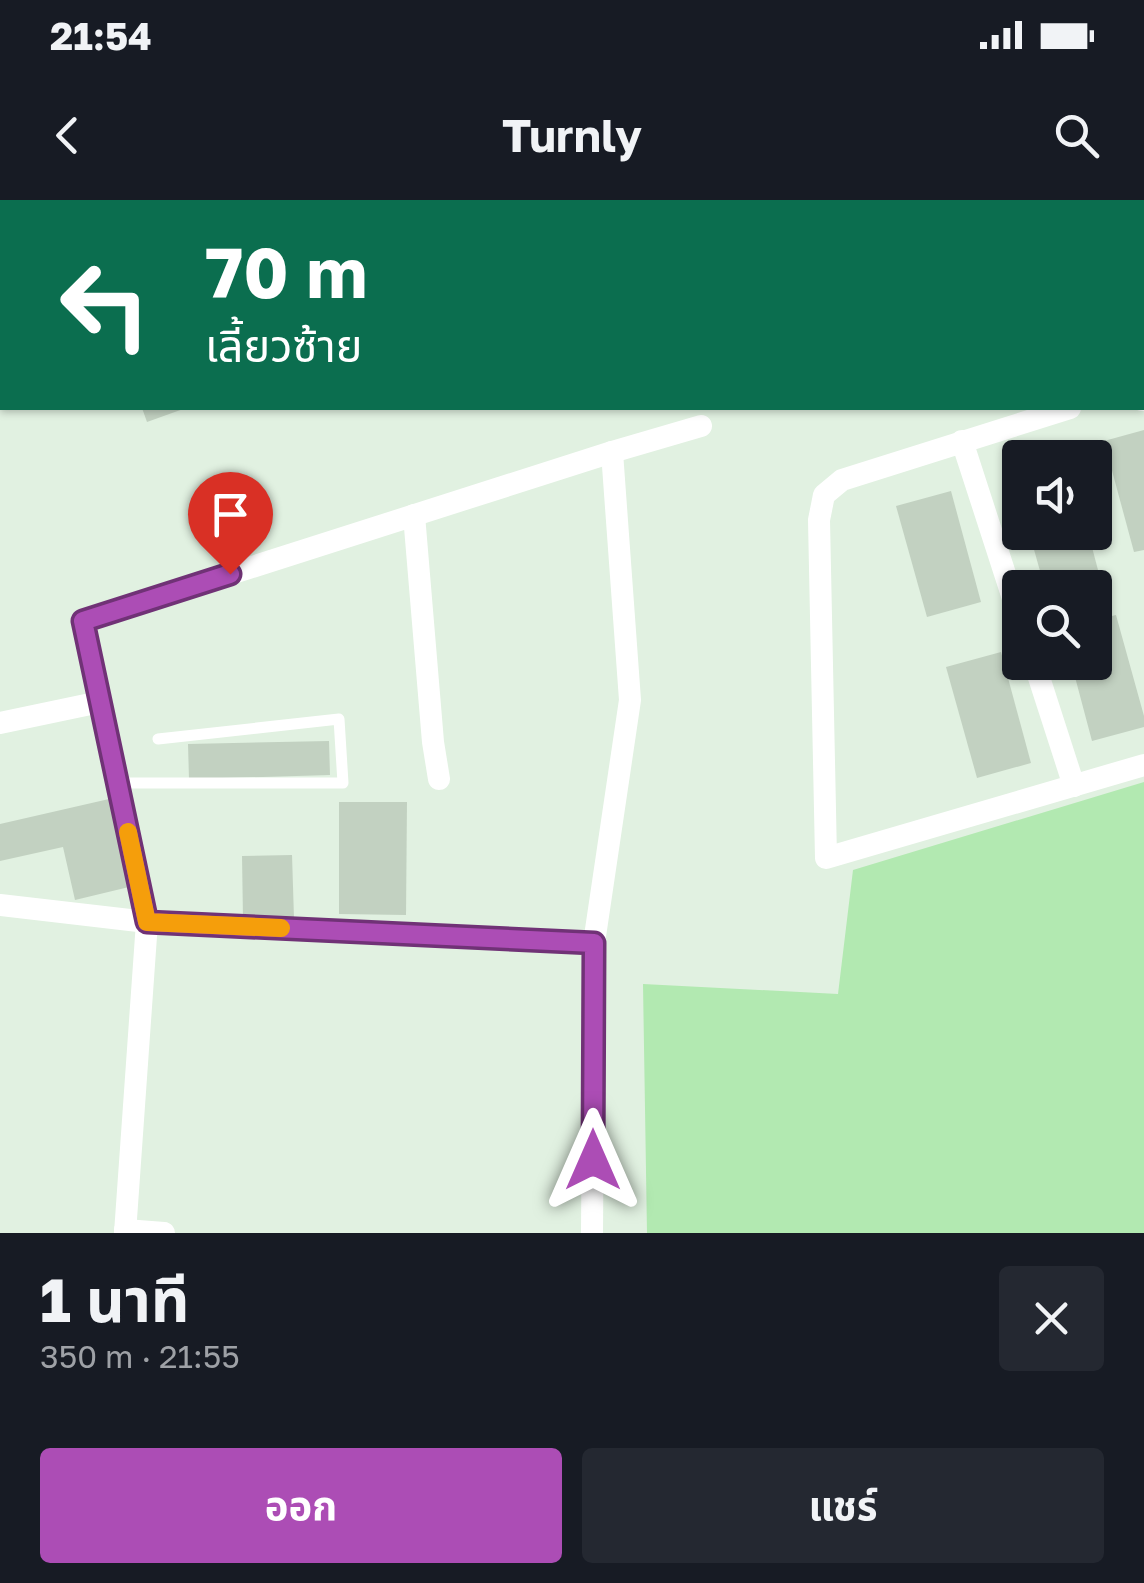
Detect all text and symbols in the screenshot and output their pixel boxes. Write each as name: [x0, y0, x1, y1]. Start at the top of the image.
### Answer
text: 21:54: [50, 13, 152, 58]
icon: back: [40, 108, 95, 163]
text: Turnly: [502, 108, 642, 162]
icon: search: [1049, 108, 1104, 163]
text: 70 m: [205, 229, 367, 313]
icon: left: [40, 240, 170, 370]
text: เลี้ยวซ้าย: [205, 318, 362, 372]
map controls: [1002, 440, 1112, 680]
button: sound: [1002, 440, 1112, 550]
pin: [188, 472, 273, 575]
icon: arrive: [203, 487, 258, 542]
button: search: [1002, 570, 1112, 680]
position arrow: [541, 1108, 645, 1212]
text: 1 นาที: [40, 1263, 189, 1335]
button: close: [999, 1266, 1104, 1371]
text: 350 m · 21:55: [40, 1337, 240, 1375]
button: ออก: [40, 1448, 562, 1563]
button: แชร์: [582, 1448, 1104, 1563]

